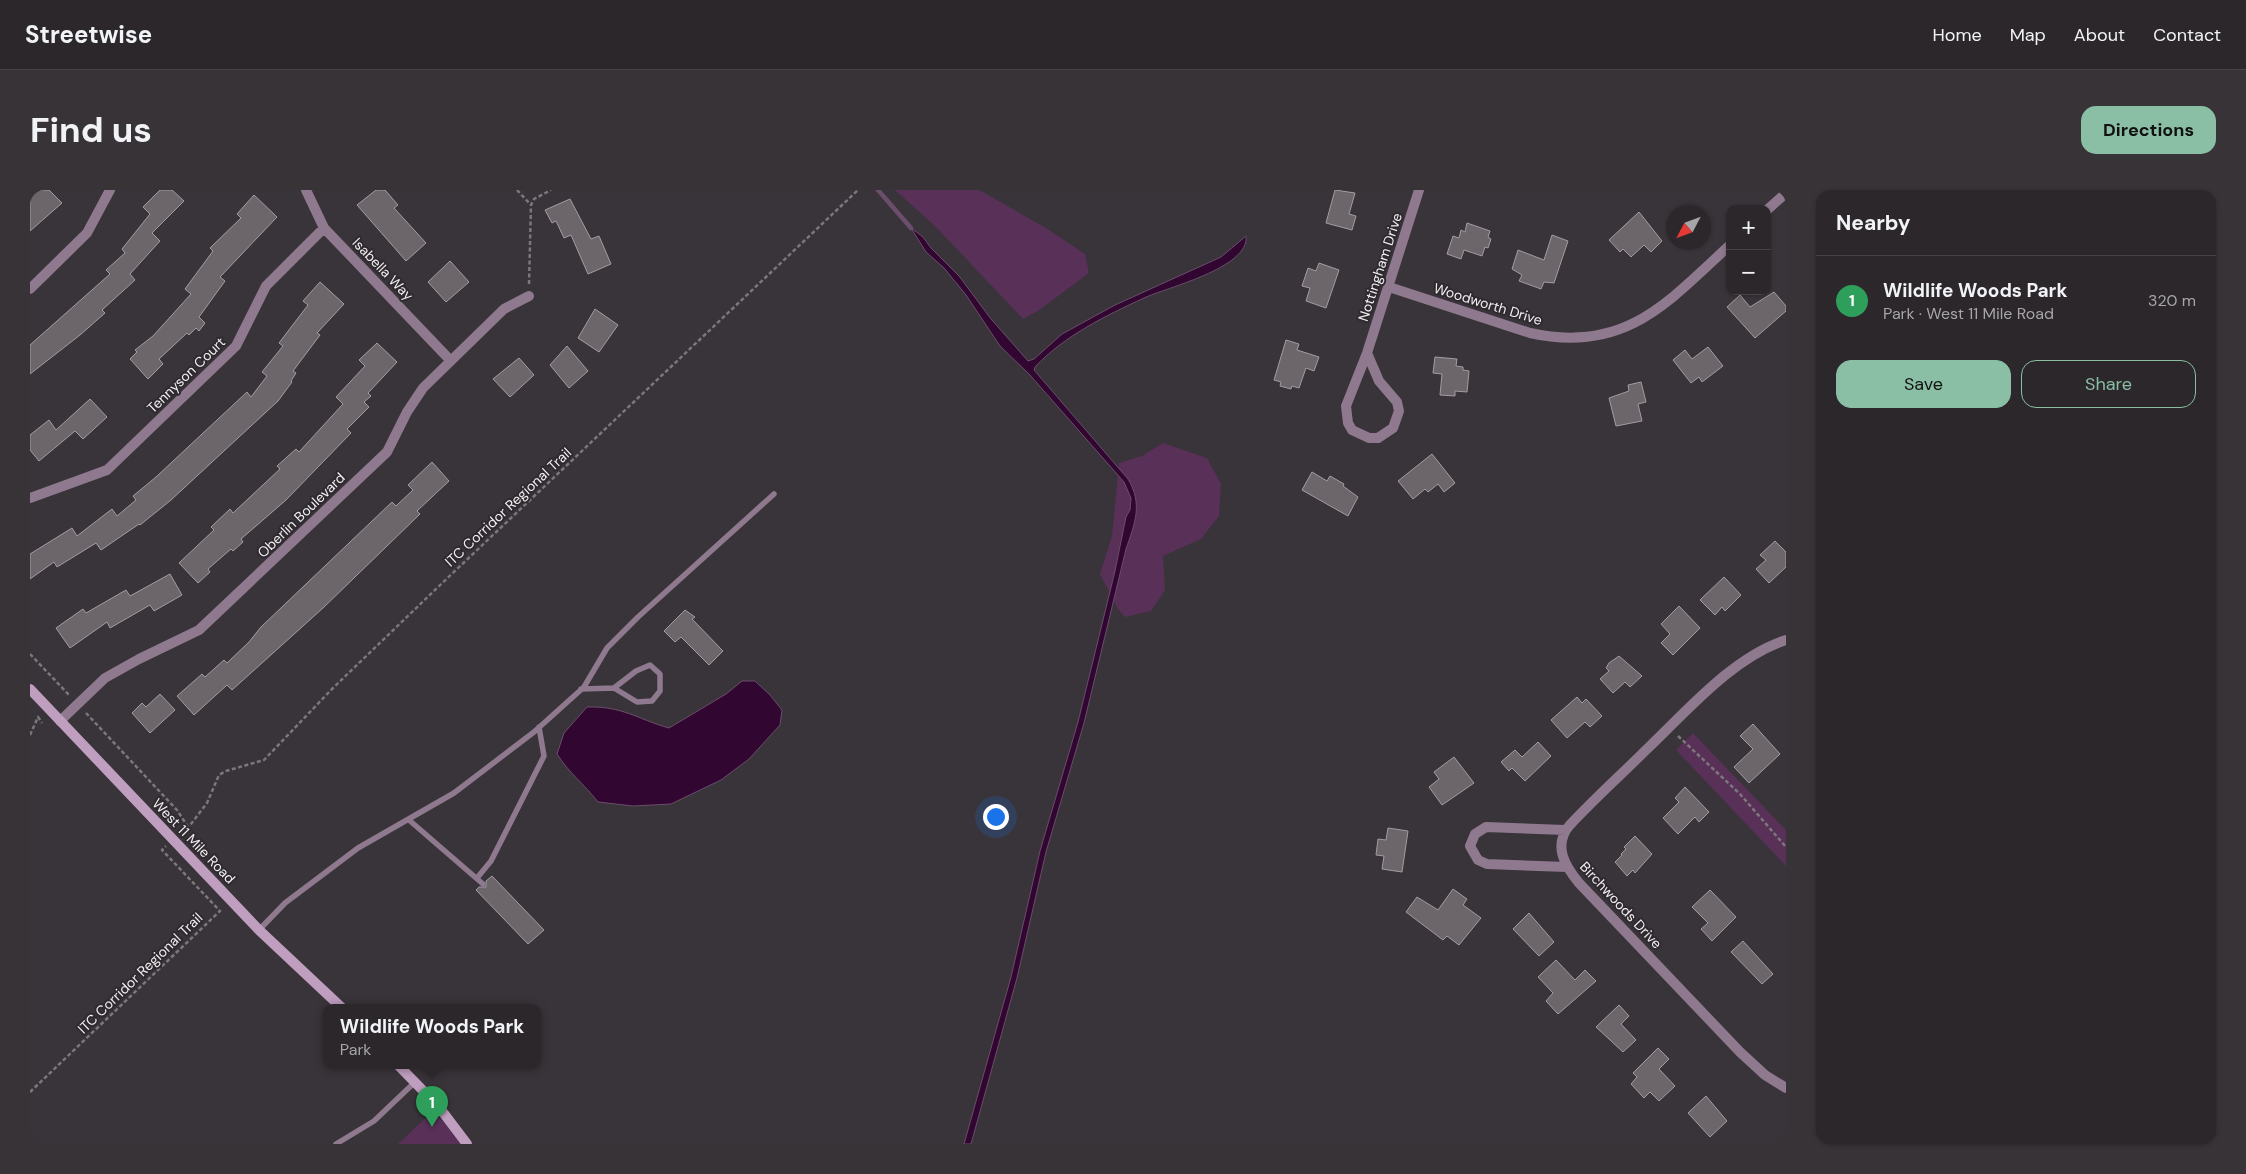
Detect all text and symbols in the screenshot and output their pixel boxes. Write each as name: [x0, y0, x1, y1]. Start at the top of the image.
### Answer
text: Streetwise: [25, 19, 152, 50]
text: Home: [1932, 23, 1982, 47]
text: Map: [2010, 23, 2046, 47]
text: About: [2074, 23, 2125, 47]
text: Contact: [2153, 23, 2221, 47]
button: Directions: [2081, 106, 2216, 154]
text: Find us: [30, 107, 152, 153]
north arrow: [1666, 205, 1711, 250]
map controls: [1726, 205, 1771, 295]
button: +: [1726, 205, 1771, 250]
text: Nearby: [1836, 209, 1910, 237]
street label: Nottingham Drive: [1354, 210, 1406, 323]
street label: Isabella Way: [349, 234, 418, 304]
button: −: [1726, 250, 1771, 295]
text: Wildlife Woods Park: [1883, 278, 2067, 303]
street label: Woodworth Drive: [1432, 279, 1544, 329]
text: 1: [1849, 290, 1855, 311]
text: 320 m: [2148, 290, 2196, 311]
text: Park · West 11 Mile Road: [1883, 303, 2054, 324]
street label: Tennyson Court: [143, 333, 229, 417]
button: Save: [1836, 360, 2011, 408]
button: Share: [2021, 360, 2196, 408]
street label: ITC Corridor Regional Trail: [441, 444, 575, 570]
street label: Oberlin Boulevard: [253, 469, 349, 561]
street label: West 11 Mile Road: [149, 795, 239, 887]
your location: [983, 804, 1009, 830]
street label: Birchwoods Drive: [1576, 858, 1666, 952]
street label: ITC Corridor Regional Trail: [74, 909, 206, 1037]
popup: [323, 1004, 541, 1069]
text: Wildlife Woods Park: [340, 1014, 524, 1039]
text: Park: [340, 1039, 371, 1060]
pin: 1: [416, 1086, 448, 1127]

